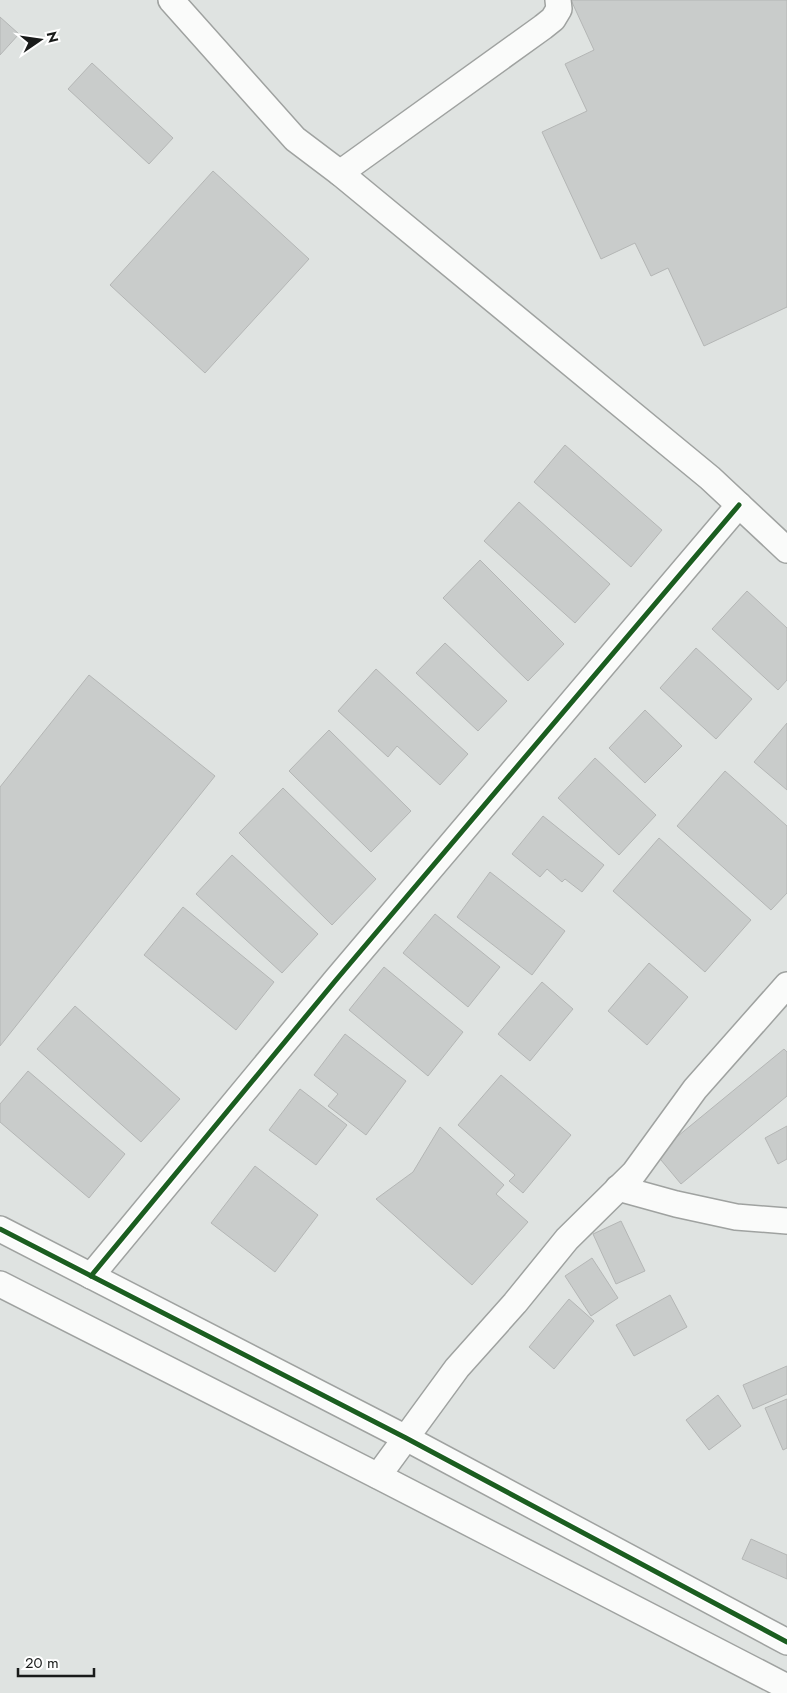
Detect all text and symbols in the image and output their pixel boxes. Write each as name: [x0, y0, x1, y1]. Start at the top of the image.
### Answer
north arrow: [15, 15, 65, 65]
text: N: [42, 29, 64, 45]
scale bar: [18, 1646, 94, 1678]
text: 20 m: [25, 1652, 59, 1674]

